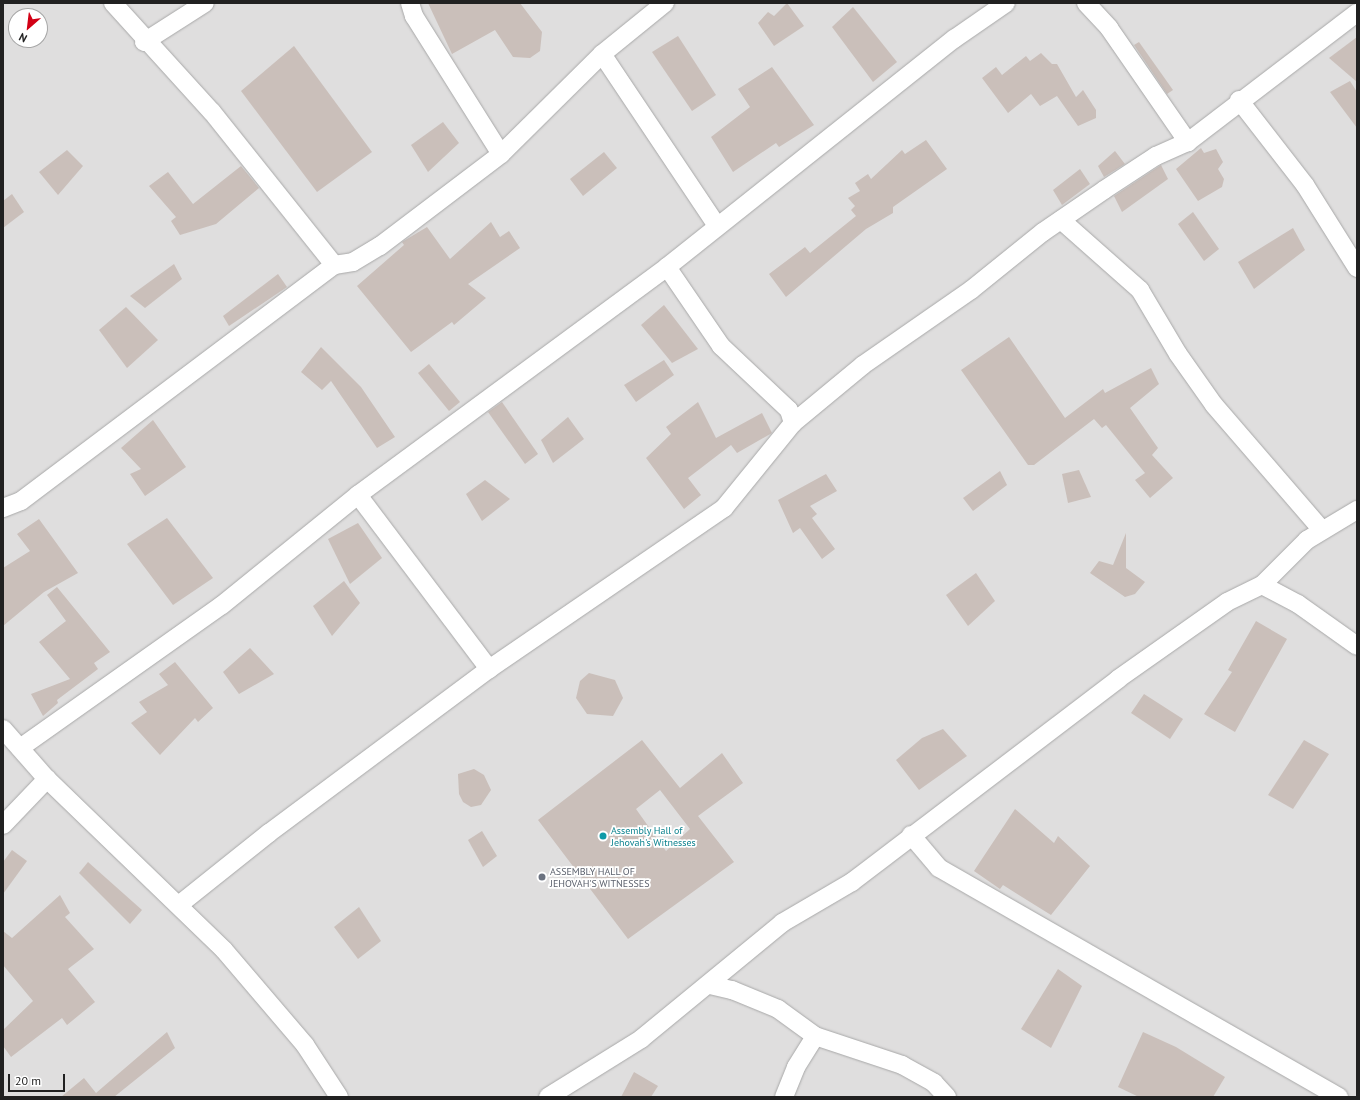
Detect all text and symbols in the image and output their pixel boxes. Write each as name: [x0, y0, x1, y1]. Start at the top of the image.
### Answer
north arrow: [8, 8, 48, 48]
text: N: [16, 30, 29, 46]
place label: Assembly Hall of Jehovah's Witnesses: [611, 824, 696, 848]
marker: Assembly Hall of Jehovah's Witnesses: [598, 831, 608, 841]
place label: ASSEMBLY HALL OF JEHOVAH'S WITNESSES: [550, 865, 650, 888]
marker: ASSEMBLY HALL OF JEHOVAH'S WITNESSES: [537, 872, 547, 882]
scale bar: [10, 1066, 67, 1092]
text: 20 m: [15, 1073, 41, 1088]

